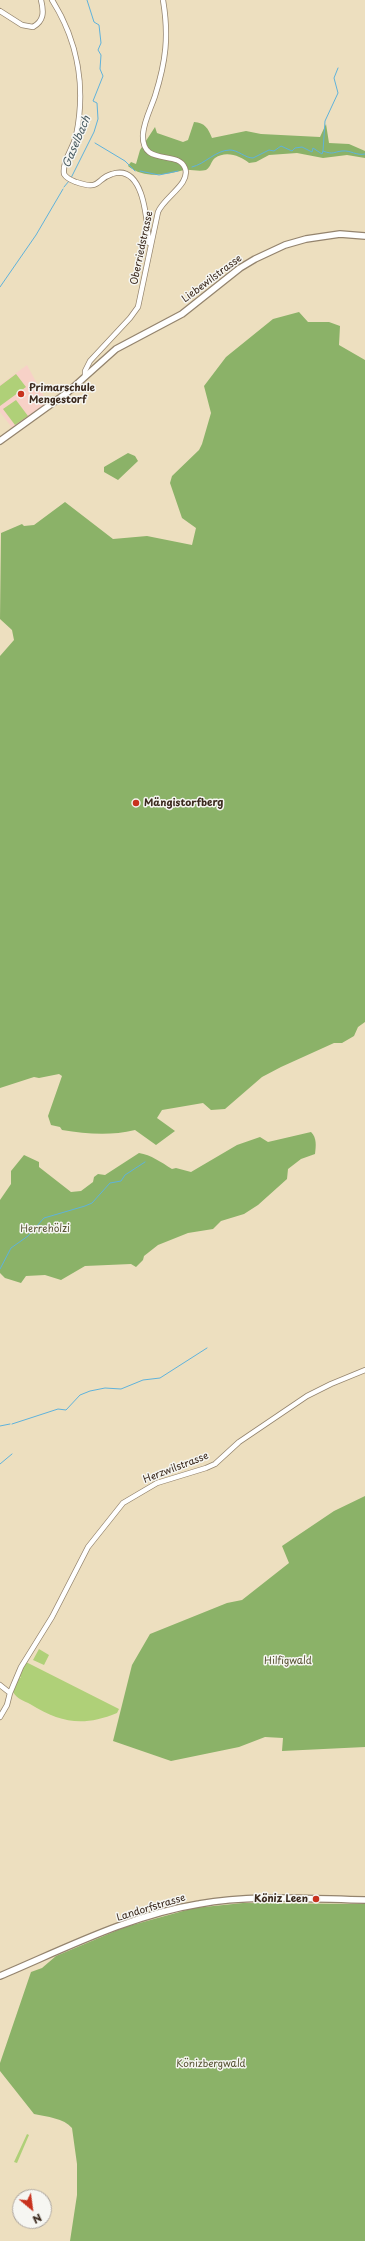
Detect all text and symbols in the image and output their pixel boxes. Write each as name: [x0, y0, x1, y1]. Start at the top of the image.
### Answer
water label: Gaselbach: [60, 114, 94, 170]
street label: Oberriedstrasse: [128, 210, 156, 286]
street label: Liebewilstrasse: [180, 253, 244, 305]
place label: Primarschule Mengestorf: [29, 382, 95, 406]
marker: Primarschule Mengestorf: [16, 389, 26, 399]
place label: Mängistorfberg: [144, 797, 223, 809]
marker: Mängistorfberg: [131, 798, 141, 808]
park label: Herrehölzi: [20, 1223, 70, 1235]
street label: Herzwilstrasse: [142, 1450, 210, 1486]
park label: Hilfigwald: [264, 1655, 312, 1667]
street label: Landorfstrasse: [115, 1892, 187, 1924]
place label: Köniz Leen: [254, 1893, 308, 1905]
marker: Köniz Leen: [311, 1894, 321, 1904]
park label: Könizbergwald: [176, 2058, 246, 2070]
north arrow: [12, 2189, 52, 2229]
text: N: [30, 2210, 46, 2229]

